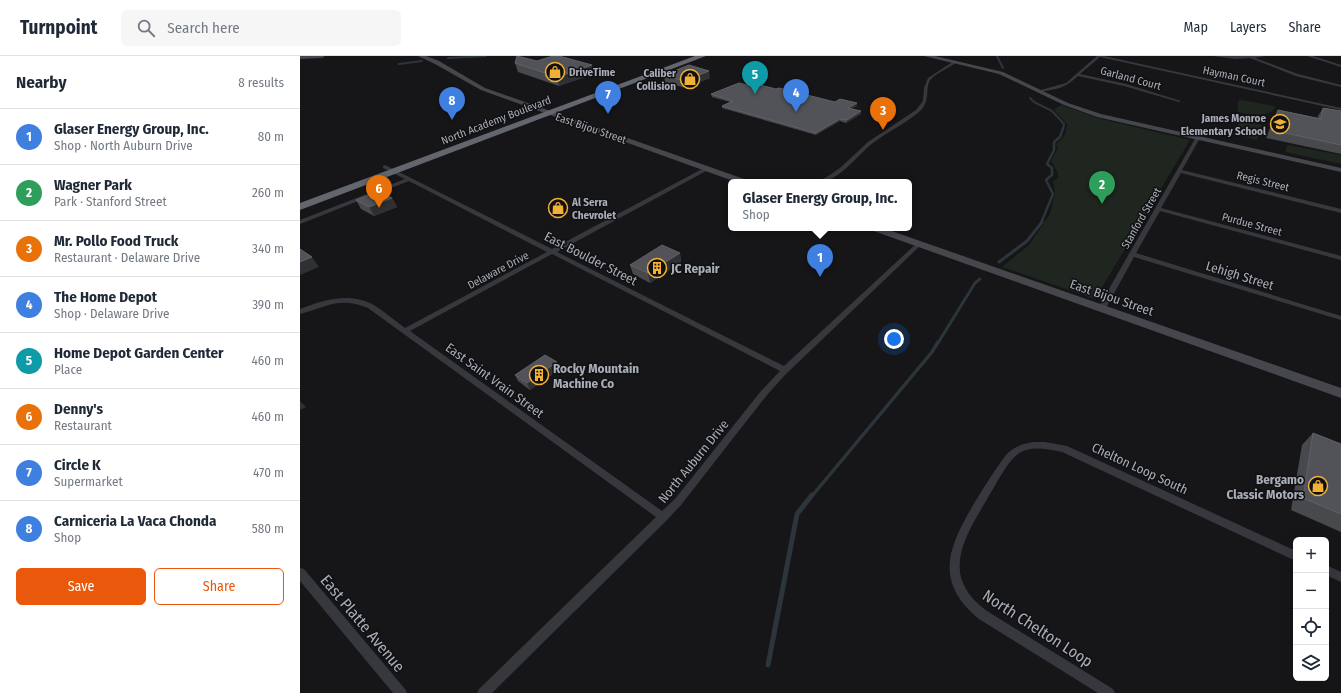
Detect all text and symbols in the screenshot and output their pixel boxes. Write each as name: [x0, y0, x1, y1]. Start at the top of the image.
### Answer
search box: [121, 10, 401, 46]
text: Turnpoint: [20, 16, 97, 39]
icon: search: [135, 17, 157, 39]
text: Search here: [167, 19, 240, 37]
text: Map: [1184, 19, 1208, 36]
text: Layers: [1230, 19, 1266, 36]
text: Share: [1288, 19, 1321, 36]
shop icon: DriveTime: [544, 61, 566, 83]
pin: 5: [742, 61, 768, 94]
street label: Garland Court: [1099, 64, 1163, 93]
street label: Hayman Court: [1202, 64, 1267, 90]
place label: DriveTime: [569, 66, 616, 79]
place label: Caliber Collision: [636, 67, 677, 93]
shop icon: Caliber Collision: [679, 68, 701, 90]
text: Nearby: [16, 72, 67, 93]
text: 8 results: [238, 75, 284, 90]
pin: 4: [783, 79, 809, 112]
pin: 7: [595, 81, 621, 114]
pin: 8: [439, 87, 465, 120]
street label: North Academy Boulevard: [439, 94, 553, 147]
pin: 3: [870, 97, 896, 130]
street label: East Bijou Street: [554, 110, 628, 147]
place label: James Monroe Elementary School: [1181, 112, 1267, 138]
school or university icon: James Monroe Elementary School: [1269, 113, 1291, 135]
text: Glaser Energy Group, Inc.: [54, 120, 209, 138]
text: 1: [26, 129, 32, 144]
text: 80 m: [258, 129, 284, 144]
text: Shop · North Auburn Drive: [54, 138, 193, 153]
street label: Regis Street: [1235, 169, 1291, 194]
pin: 2: [1089, 171, 1115, 204]
pin: 6: [366, 175, 392, 208]
text: Wagner Park: [54, 176, 132, 194]
popup: [728, 179, 912, 231]
text: 2: [26, 185, 32, 200]
text: 260 m: [252, 185, 284, 200]
street label: Stanford Street: [1119, 185, 1164, 251]
text: Glaser Energy Group, Inc.: [743, 189, 897, 207]
text: Park · Stanford Street: [54, 194, 167, 209]
place label: Al Serra Chevrolet: [571, 196, 616, 222]
shop icon: Al Serra Chevrolet: [547, 197, 569, 219]
text: Shop: [743, 207, 770, 222]
street label: Purdue Street: [1220, 210, 1284, 239]
street label: East Boulder Street: [542, 229, 640, 289]
text: Mr. Pollo Food Truck: [54, 232, 178, 250]
text: 3: [26, 241, 32, 256]
text: 340 m: [252, 241, 284, 256]
pin: 1: [807, 244, 833, 277]
street label: Delaware Drive: [465, 249, 531, 292]
text: Restaurant · Delaware Drive: [54, 250, 200, 265]
building icon: JC Repair: [646, 257, 668, 279]
street label: Lehigh Street: [1204, 258, 1276, 293]
place label: JC Repair: [670, 261, 720, 276]
street label: East Bijou Street: [1068, 276, 1156, 319]
text: The Home Depot: [54, 288, 157, 306]
text: 4: [26, 297, 32, 312]
text: 390 m: [252, 297, 284, 312]
text: Shop · Delaware Drive: [54, 306, 169, 321]
your location: [884, 329, 904, 349]
street label: East Saint Vrain Street: [443, 340, 547, 421]
text: Home Depot Garden Center: [54, 344, 224, 362]
text: 5: [26, 353, 32, 368]
text: 460 m: [251, 353, 284, 368]
place label: Rocky Mountain Machine Co: [553, 361, 639, 391]
text: Place: [54, 362, 82, 377]
building icon: Rocky Mountain Machine Co: [528, 364, 550, 386]
text: Denny's: [54, 400, 103, 418]
text: 6: [26, 409, 32, 424]
text: 460 m: [251, 409, 284, 424]
street label: North Auburn Drive: [655, 417, 732, 506]
text: Restaurant: [54, 418, 112, 433]
street label: Chelton Loop South: [1089, 440, 1190, 497]
text: Circle K: [54, 456, 101, 474]
text: 7: [26, 465, 32, 480]
text: 470 m: [253, 465, 284, 480]
place label: Bergamo Classic Motors: [1226, 472, 1304, 502]
text: Supermarket: [54, 474, 123, 489]
shop icon: Bergamo Classic Motors: [1307, 475, 1329, 497]
text: Carniceria La Vaca Chonda: [54, 512, 216, 530]
text: 8: [26, 521, 32, 536]
text: 580 m: [252, 521, 284, 536]
text: Shop: [54, 530, 81, 545]
map controls: [1293, 537, 1329, 681]
button: +: [1293, 537, 1329, 573]
button: Save: [16, 568, 146, 605]
button: Share: [154, 568, 284, 605]
street label: East Platte Avenue: [316, 571, 409, 676]
button: −: [1293, 573, 1329, 609]
street label: North Chelton Loop: [979, 586, 1096, 671]
button: locate: [1293, 609, 1329, 645]
button: layers: [1293, 645, 1329, 681]

